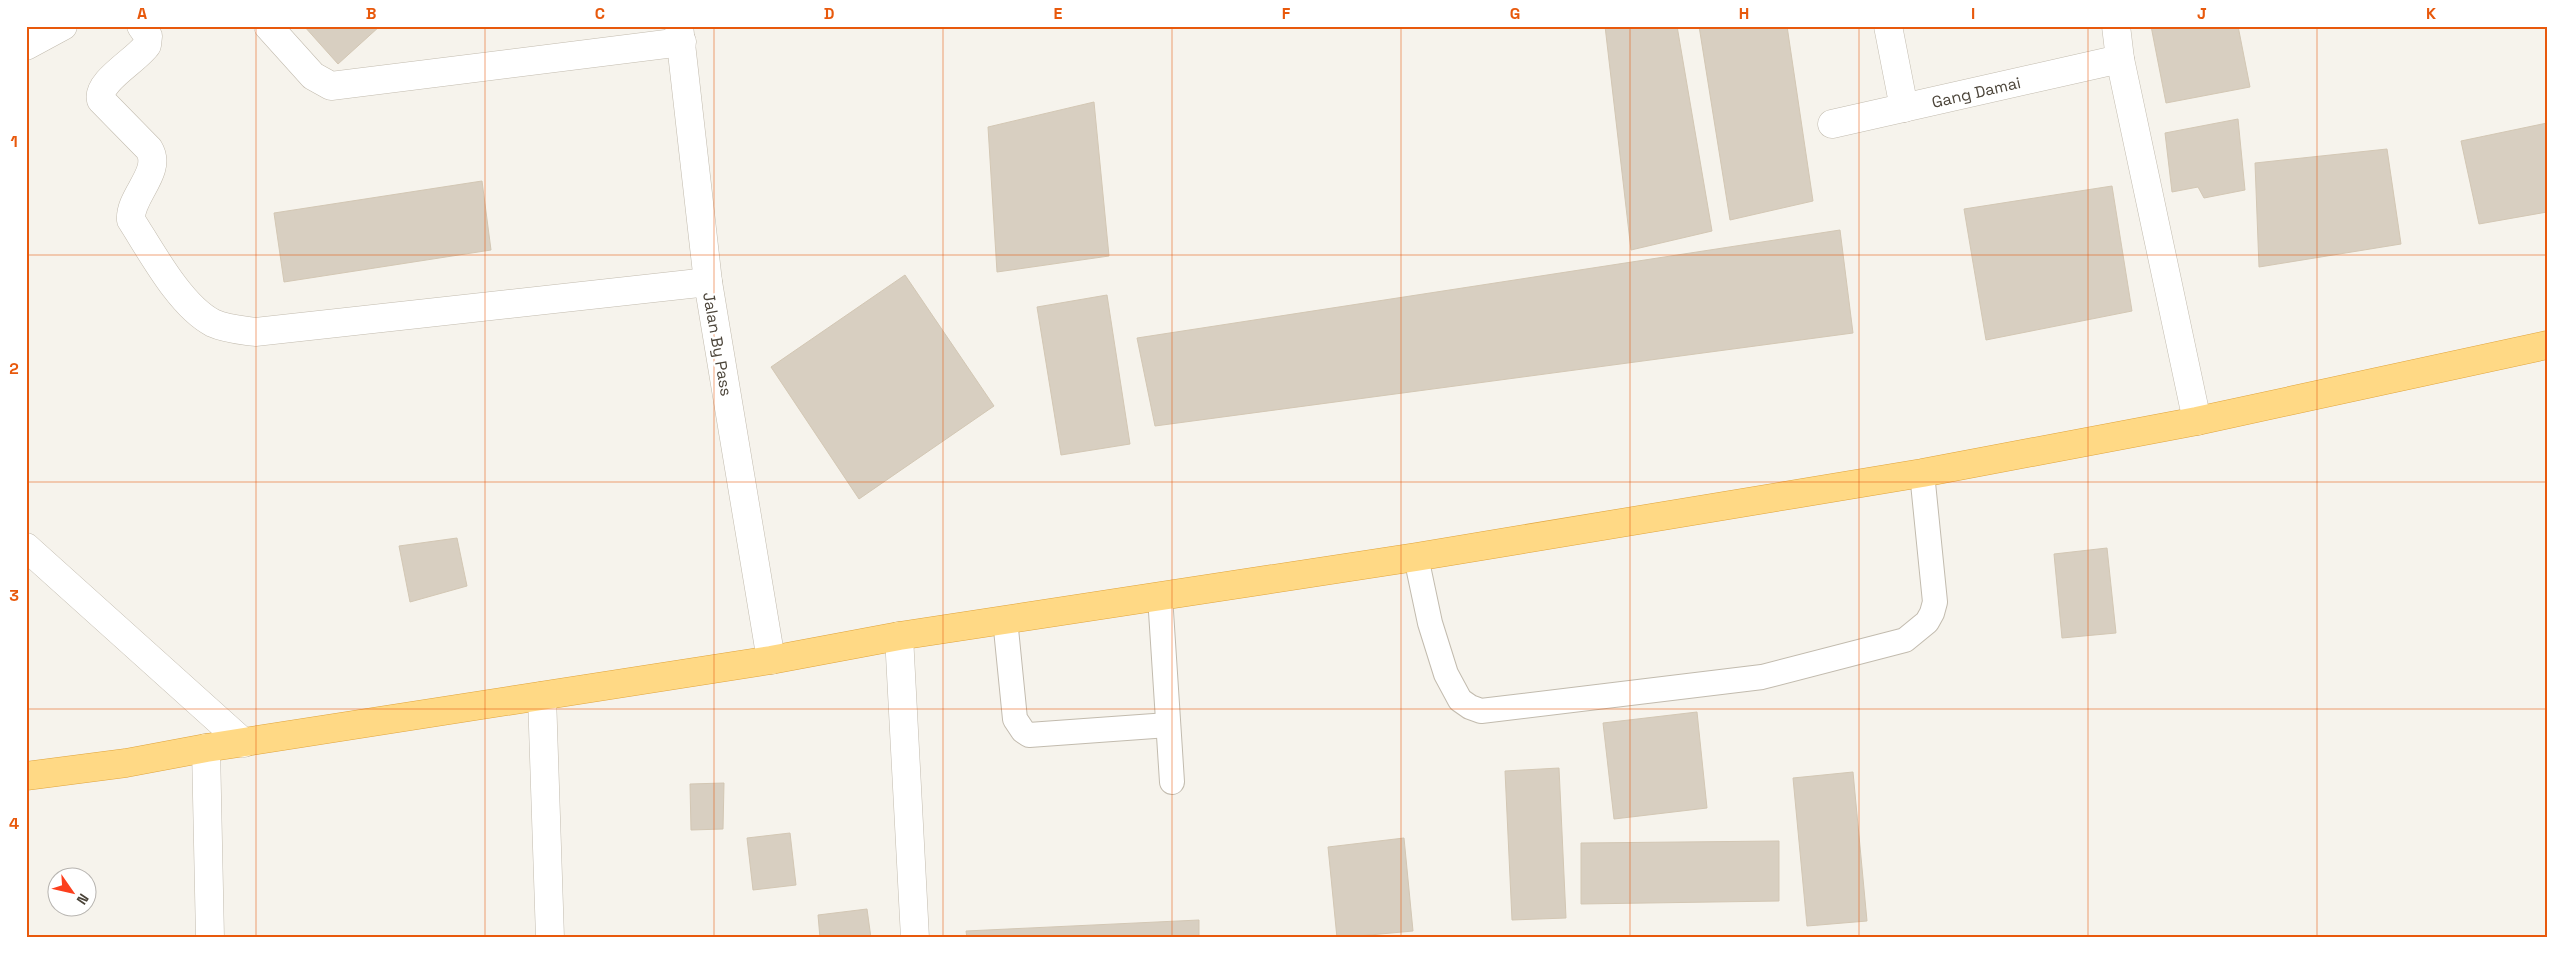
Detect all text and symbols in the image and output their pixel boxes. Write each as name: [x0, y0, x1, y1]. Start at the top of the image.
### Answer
text: A: [137, 3, 147, 24]
text: B: [366, 3, 376, 24]
text: C: [595, 3, 605, 24]
text: D: [824, 3, 834, 24]
text: E: [1054, 3, 1063, 24]
text: F: [1282, 3, 1291, 24]
text: G: [1510, 3, 1520, 24]
text: H: [1739, 3, 1749, 24]
text: I: [1971, 3, 1975, 24]
text: J: [2197, 3, 2207, 24]
text: K: [2426, 3, 2436, 24]
street label: Gang Damai: [1930, 72, 2023, 113]
text: 1: [10, 131, 18, 152]
street label: Jalan By Pass: [698, 290, 737, 398]
text: 2: [9, 358, 19, 379]
text: 3: [9, 585, 19, 606]
text: 4: [9, 813, 19, 834]
north arrow: [48, 866, 98, 916]
text: N: [73, 890, 93, 908]

